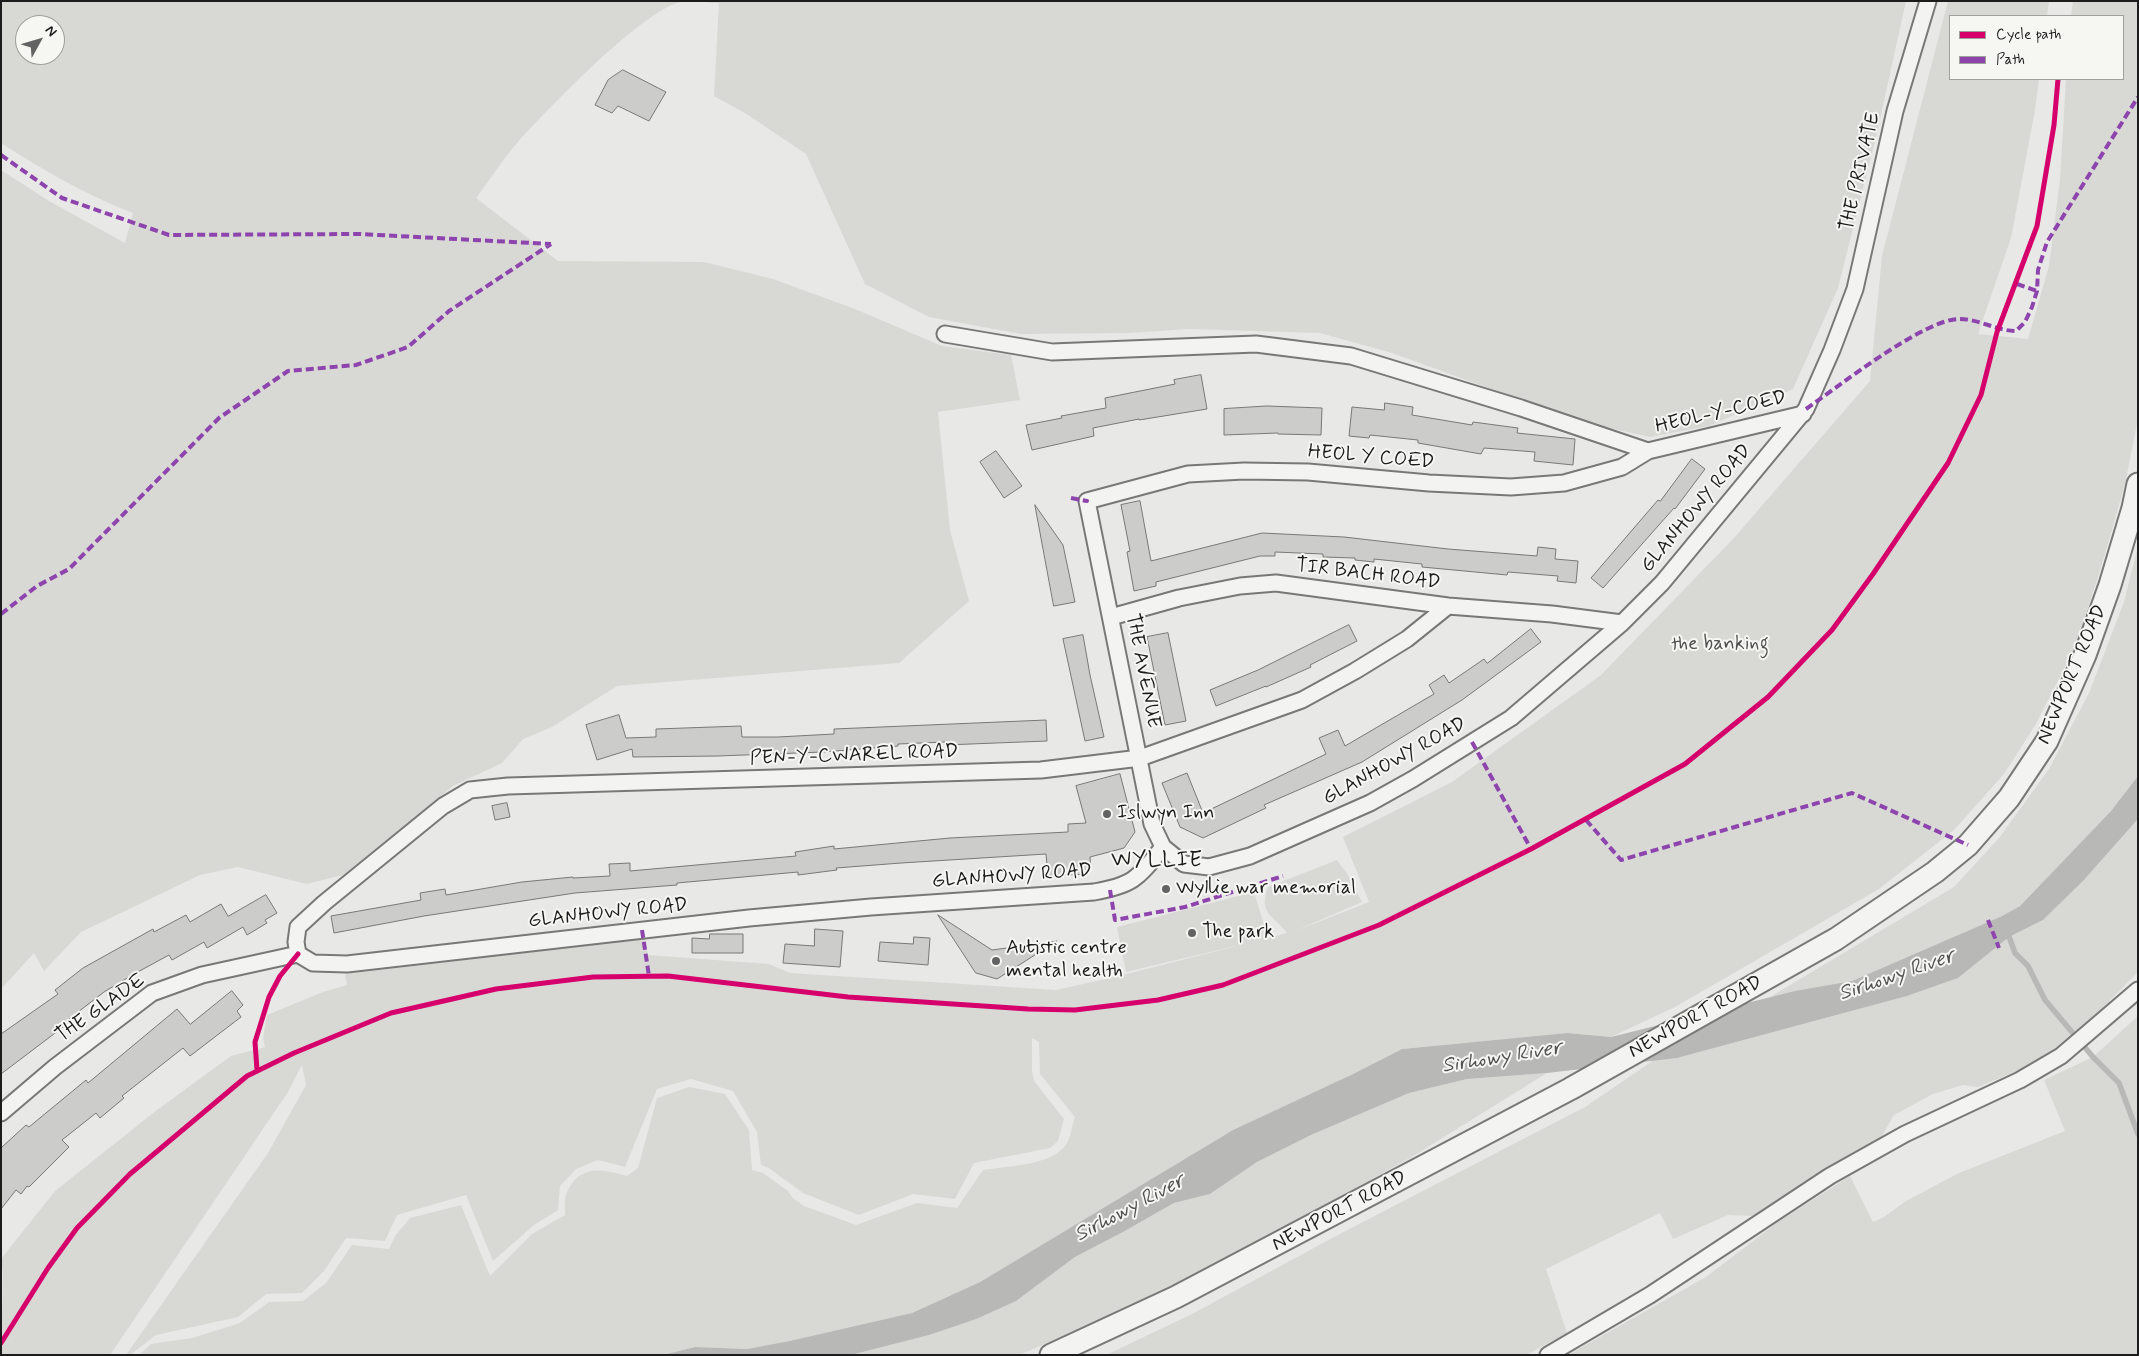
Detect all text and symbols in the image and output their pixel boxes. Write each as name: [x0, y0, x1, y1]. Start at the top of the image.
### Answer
north arrow: [15, 15, 65, 65]
legend: [1949, 15, 2124, 80]
text: N: [41, 22, 61, 40]
text: Cycle path: [1996, 25, 2061, 45]
text: Path: [1996, 50, 2025, 70]
street label: THE PRIVATE: [1836, 110, 1886, 234]
street label: HEOL-Y-COED: [1653, 386, 1789, 440]
street label: GLANHOWY ROAD: [1636, 440, 1758, 578]
street label: HEOL Y COED: [1307, 441, 1435, 475]
street label: TIR BACH ROAD: [1294, 554, 1442, 596]
street label: NEWPORT ROAD: [2033, 602, 2113, 748]
street label: THE AVENUE: [1119, 612, 1165, 730]
park label: the banking: [1671, 633, 1769, 657]
street label: GLANHOWY ROAD: [1319, 713, 1471, 811]
street label: PEN-Y-CWAREL ROAD: [749, 740, 959, 772]
place label: Islwyn Inn: [1117, 802, 1215, 826]
marker: Islwyn Inn: [1101, 808, 1113, 820]
district label: WYLLIE: [1110, 848, 1204, 874]
street label: GLANHOWY ROAD: [931, 859, 1093, 895]
place label: Wyllie war memorial: [1176, 877, 1356, 901]
marker: Wyllie war memorial: [1160, 883, 1172, 895]
street label: GLANHOWY ROAD: [527, 894, 689, 934]
place label: The park: [1202, 921, 1274, 945]
marker: The park: [1186, 927, 1198, 939]
place label: Autistic centre mental health: [1006, 937, 1127, 984]
water label: Sirhowy River: [1836, 944, 1958, 1008]
marker: Autistic centre mental health: [990, 955, 1002, 967]
street label: THE GLADE: [52, 969, 150, 1049]
street label: NEWPORT ROAD: [1625, 971, 1767, 1065]
water label: Sirhowy River: [1440, 1036, 1564, 1080]
street label: NEWPORT ROAD: [1268, 1166, 1412, 1258]
water label: Sirhowy River: [1071, 1169, 1189, 1249]

